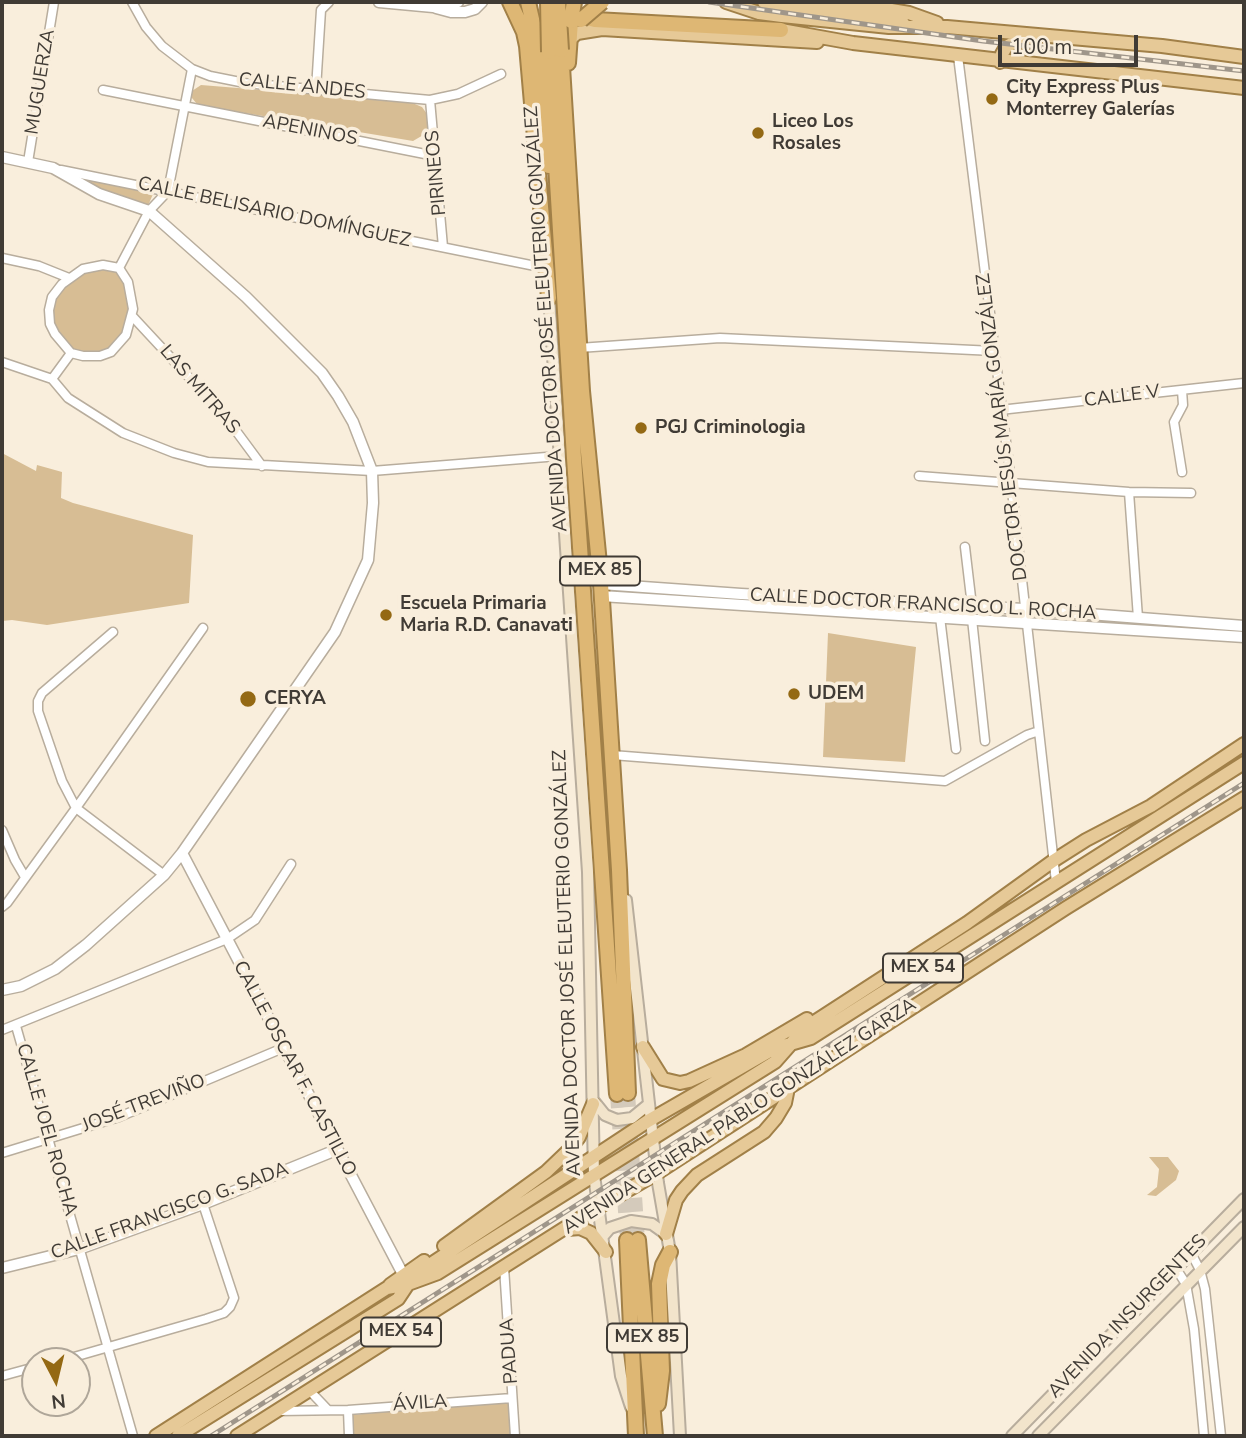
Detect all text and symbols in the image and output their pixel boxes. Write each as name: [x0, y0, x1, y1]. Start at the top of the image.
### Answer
scale bar: [1001, 21, 1141, 65]
street label: MUGUERZA: [21, 28, 61, 136]
text: 100 m: [1011, 33, 1072, 61]
street label: CALLE ANDES: [237, 69, 367, 105]
place label: City Express Plus Monterrey Galerías: [1006, 77, 1175, 121]
marker: City Express Plus Monterrey Galerías: [984, 91, 1000, 107]
street label: AVENIDA DOCTOR JOSÉ ELEUTERIO GONZÁLEZ: [521, 105, 573, 533]
street label: APENINOS: [261, 111, 359, 151]
place label: Liceo Los Rosales: [772, 111, 853, 155]
marker: Liceo Los Rosales: [750, 125, 766, 141]
street label: PIRINEOS: [422, 129, 452, 217]
street label: CALLE BELISARIO DOMÍNGUEZ: [136, 173, 412, 253]
street label: DOCTOR JESÚS MARÍA GONZÁLEZ: [973, 272, 1033, 582]
street label: LAS MITRAS: [154, 341, 244, 439]
street label: CALLE V: [1083, 381, 1161, 413]
place label: PGJ Criminologia: [655, 417, 806, 439]
marker: PGJ Criminologia: [633, 420, 649, 436]
road number: MEX 85: [560, 556, 640, 586]
street label: CALLE DOCTOR FRANCISCO L. ROCHA: [749, 585, 1097, 625]
place label: Escuela Primaria Maria R.D. Canavati: [400, 593, 573, 637]
marker: Escuela Primaria Maria R.D. Canavati: [378, 607, 394, 623]
place label: UDEM: [808, 683, 864, 705]
marker: UDEM: [786, 686, 802, 702]
place label: CERYA: [264, 688, 326, 710]
marker: CERYA: [238, 689, 258, 709]
street label: AVENIDA DOCTOR JOSÉ ELEUTERIO GONZÁLEZ: [549, 749, 587, 1177]
road number: MEX 54: [883, 953, 963, 982]
street label: CALLE OSCAR F. CASTILLO: [227, 957, 361, 1181]
street label: AVENIDA GENERAL PABLO GONZÁLEZ GARZA: [559, 994, 921, 1240]
street label: CALLE JOEL ROCHA: [10, 1041, 82, 1219]
street label: JOSÉ TREVIÑO: [79, 1070, 209, 1138]
street label: CALLE FRANCISCO G. SADA: [48, 1158, 292, 1266]
street label: AVENIDA INSURGENTES: [1044, 1230, 1212, 1404]
road number: MEX 54: [361, 1317, 441, 1346]
street label: PADUA: [496, 1317, 524, 1385]
road number: MEX 85: [607, 1324, 687, 1352]
north arrow: [21, 1347, 91, 1417]
text: N: [50, 1387, 67, 1415]
street label: ÁVILA: [392, 1391, 448, 1417]

